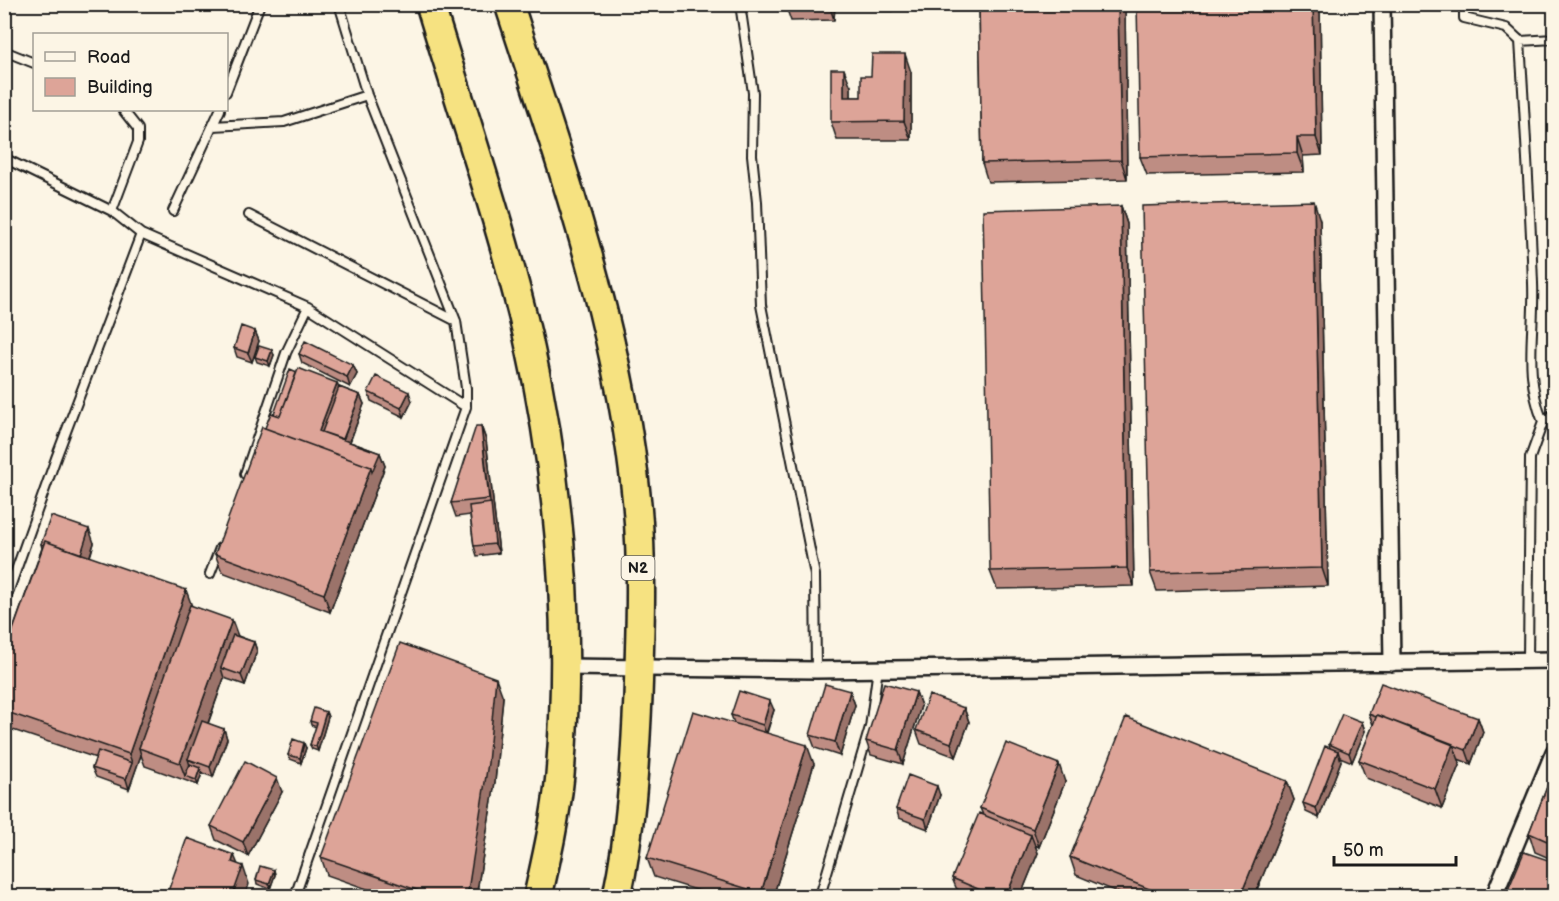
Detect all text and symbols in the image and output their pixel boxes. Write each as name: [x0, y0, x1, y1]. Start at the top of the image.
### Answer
legend: [33, 33, 228, 111]
text: Road: [87, 47, 131, 68]
text: Building: [87, 77, 153, 98]
road number: N2: [622, 556, 654, 580]
scale bar: [1334, 829, 1456, 867]
text: 50 m: [1343, 840, 1384, 861]

